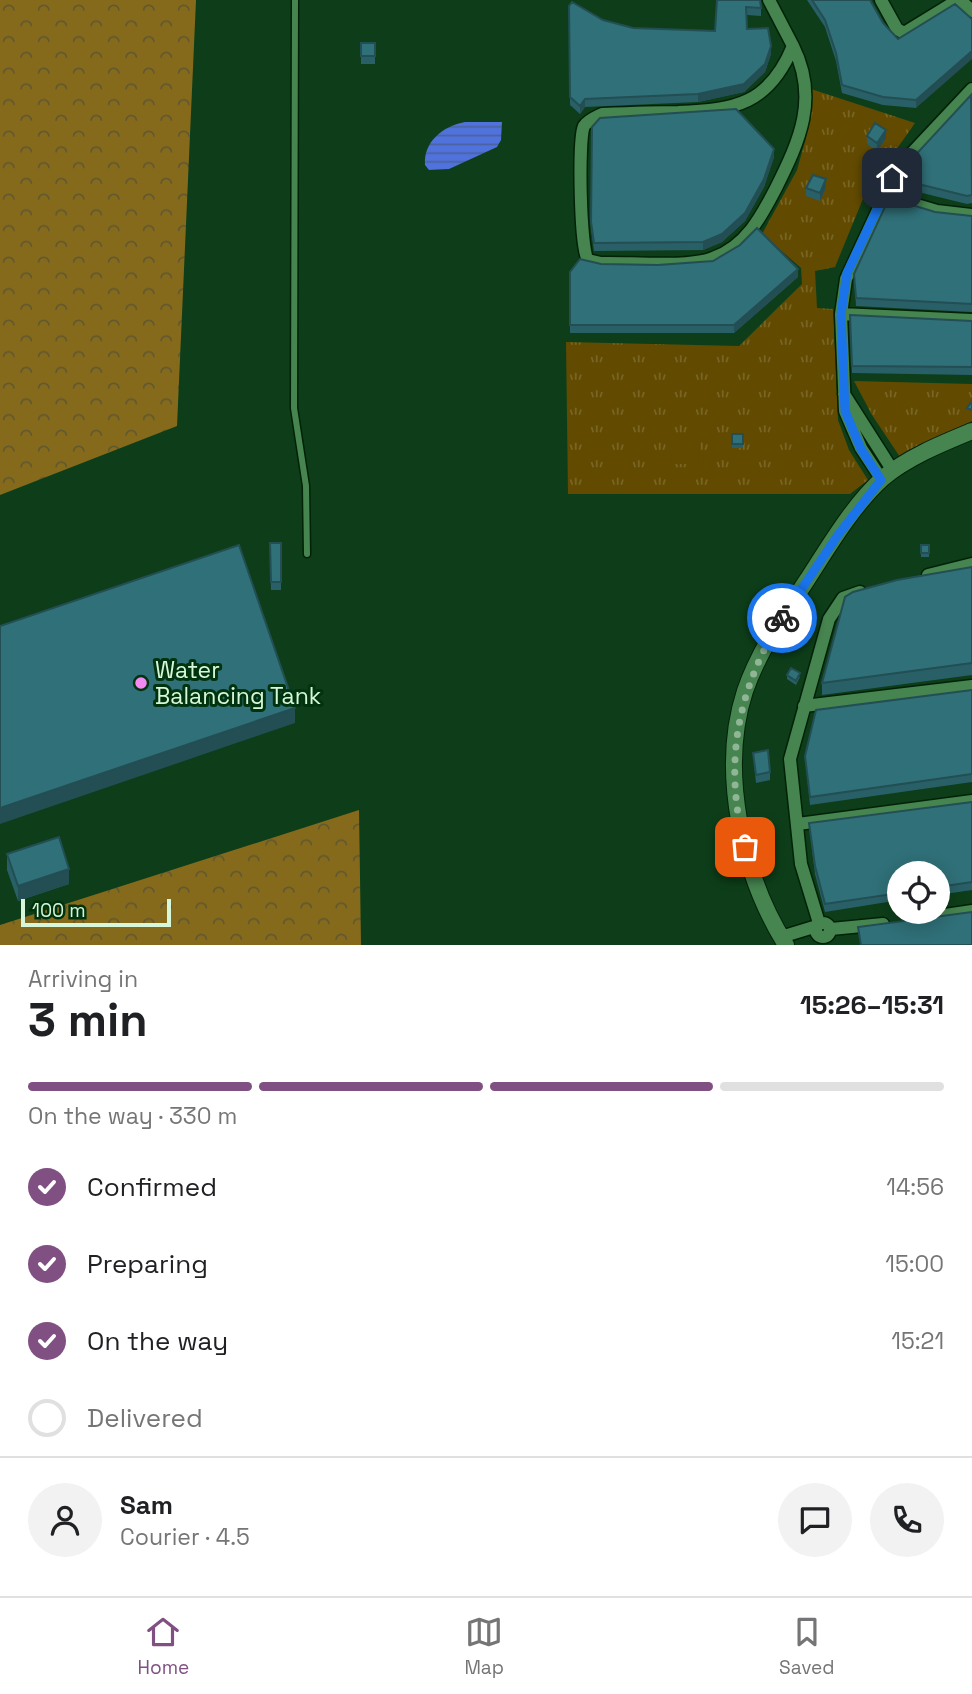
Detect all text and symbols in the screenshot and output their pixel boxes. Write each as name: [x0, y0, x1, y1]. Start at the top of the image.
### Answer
pin: [862, 148, 922, 208]
icon: home: [873, 159, 911, 197]
courier: [747, 583, 817, 653]
icon: bike: [763, 599, 801, 637]
place label: Water Balancing Tank: [155, 655, 321, 711]
marker: Water Balancing Tank: [133, 675, 149, 691]
pin: [715, 817, 775, 877]
icon: bag: [726, 828, 764, 866]
map controls: [887, 861, 950, 924]
button: locate: [887, 861, 950, 924]
scale bar: [21, 896, 172, 928]
text: 100 m: [32, 898, 86, 923]
text: Arriving in: [28, 964, 138, 994]
text: 15:26–15:31: [800, 988, 944, 1022]
text: 3 min: [28, 991, 148, 1049]
text: On the way · 330 m: [28, 1101, 237, 1131]
icon: check: [28, 1168, 66, 1206]
text: Confirmed: [87, 1170, 217, 1204]
text: 14:56: [886, 1172, 944, 1202]
icon: check: [28, 1245, 66, 1283]
text: Preparing: [87, 1247, 208, 1281]
text: 15:00: [885, 1249, 944, 1279]
icon: check: [28, 1322, 66, 1360]
text: On the way: [87, 1324, 228, 1358]
text: 15:21: [891, 1326, 944, 1356]
text: Delivered: [87, 1401, 203, 1435]
button: person: [28, 1483, 102, 1557]
button: chat: [778, 1483, 852, 1557]
button: phone: [870, 1483, 944, 1557]
text: Sam: [120, 1488, 173, 1522]
text: Courier · 4.5: [120, 1522, 250, 1552]
tab: Home: [138, 1613, 189, 1680]
tab: Map: [464, 1613, 504, 1680]
tab: Saved: [779, 1613, 834, 1680]

